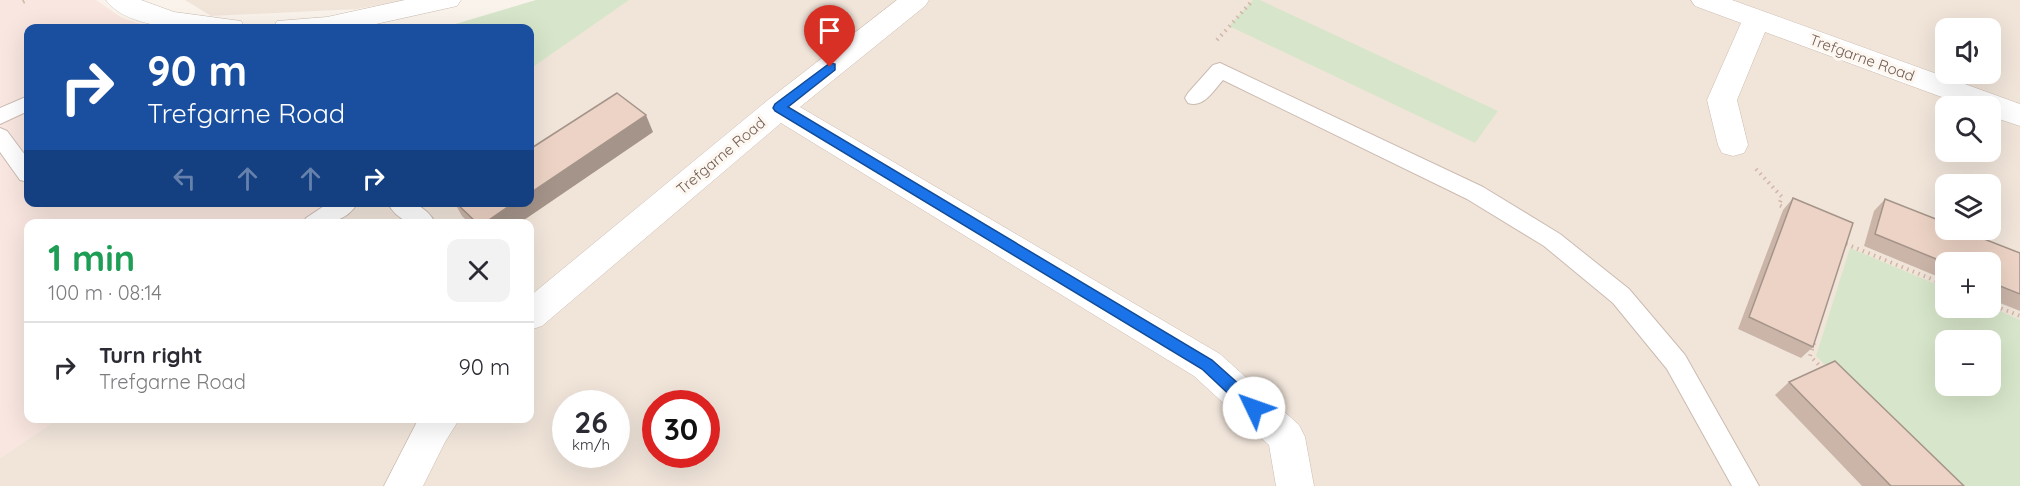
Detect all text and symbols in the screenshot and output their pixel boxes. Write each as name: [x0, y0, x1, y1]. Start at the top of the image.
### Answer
pin: [804, 5, 855, 67]
icon: arrive: [813, 14, 846, 47]
map controls: [1935, 18, 2001, 396]
button: sound: [1935, 18, 2001, 84]
street label: Trefgarne Road: [1807, 30, 1917, 85]
text: 90 m: [147, 44, 247, 97]
icon: right: [48, 48, 126, 126]
text: Trefgarne Road: [147, 96, 345, 130]
button: search: [1935, 96, 2001, 162]
street label: Trefgarne Road: [672, 113, 769, 198]
icon: left: [168, 162, 201, 195]
icon: ahead: [231, 162, 264, 195]
icon: ahead: [294, 162, 327, 195]
icon: right: [357, 162, 390, 195]
button: layers: [1935, 174, 2001, 240]
text: 1 min: [48, 235, 135, 280]
button: close: [447, 239, 510, 302]
button: +: [1935, 252, 2001, 318]
text: 100 m · 08:14: [48, 280, 162, 305]
button: −: [1935, 330, 2001, 396]
text: Turn right: [99, 341, 203, 369]
icon: right: [48, 351, 81, 384]
text: 90 m: [459, 353, 510, 381]
text: Trefgarne Road: [99, 369, 246, 394]
position arrow: [1222, 376, 1286, 440]
speed limit sign: 30: [642, 390, 720, 468]
text: 26: [574, 403, 608, 441]
text: km/h: [572, 435, 610, 454]

